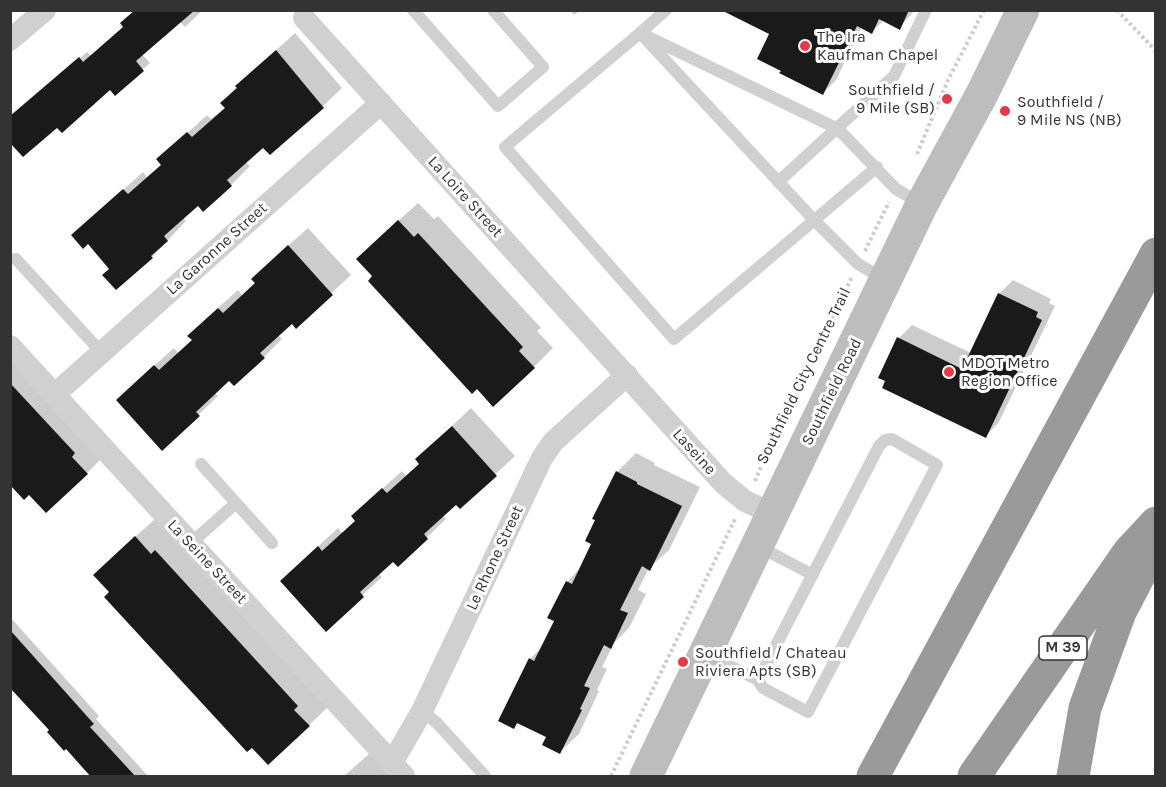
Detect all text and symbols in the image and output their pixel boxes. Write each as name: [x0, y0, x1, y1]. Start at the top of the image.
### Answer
place label: The Ira Kaufman Chapel: [817, 27, 938, 65]
marker: The Ira Kaufman Chapel: [798, 39, 812, 53]
place label: Southfield / 9 Mile (SB): [848, 80, 935, 118]
marker: Southfield / 9 Mile (SB): [940, 92, 954, 106]
place label: Southfield / 9 Mile NS (NB): [1017, 92, 1122, 130]
marker: Southfield / 9 Mile NS (NB): [998, 104, 1012, 118]
street label: La Loire Street: [423, 152, 507, 242]
street label: La Garonne Street: [163, 199, 271, 299]
street label: Southfield City Centre Trail: [753, 285, 855, 467]
street label: Southfield Road: [798, 335, 866, 449]
place label: MDOT Metro Region Office: [961, 353, 1058, 391]
marker: MDOT Metro Region Office: [942, 365, 956, 379]
street label: Laseine: [668, 425, 720, 479]
street label: Le Rhone Street: [462, 503, 528, 613]
street label: La Seine Street: [163, 516, 251, 608]
road number: M 39: [1039, 636, 1087, 660]
place label: Southfield / Chateau Riviera Apts (SB): [695, 643, 847, 681]
marker: Southfield / Chateau Riviera Apts (SB): [676, 655, 690, 669]

